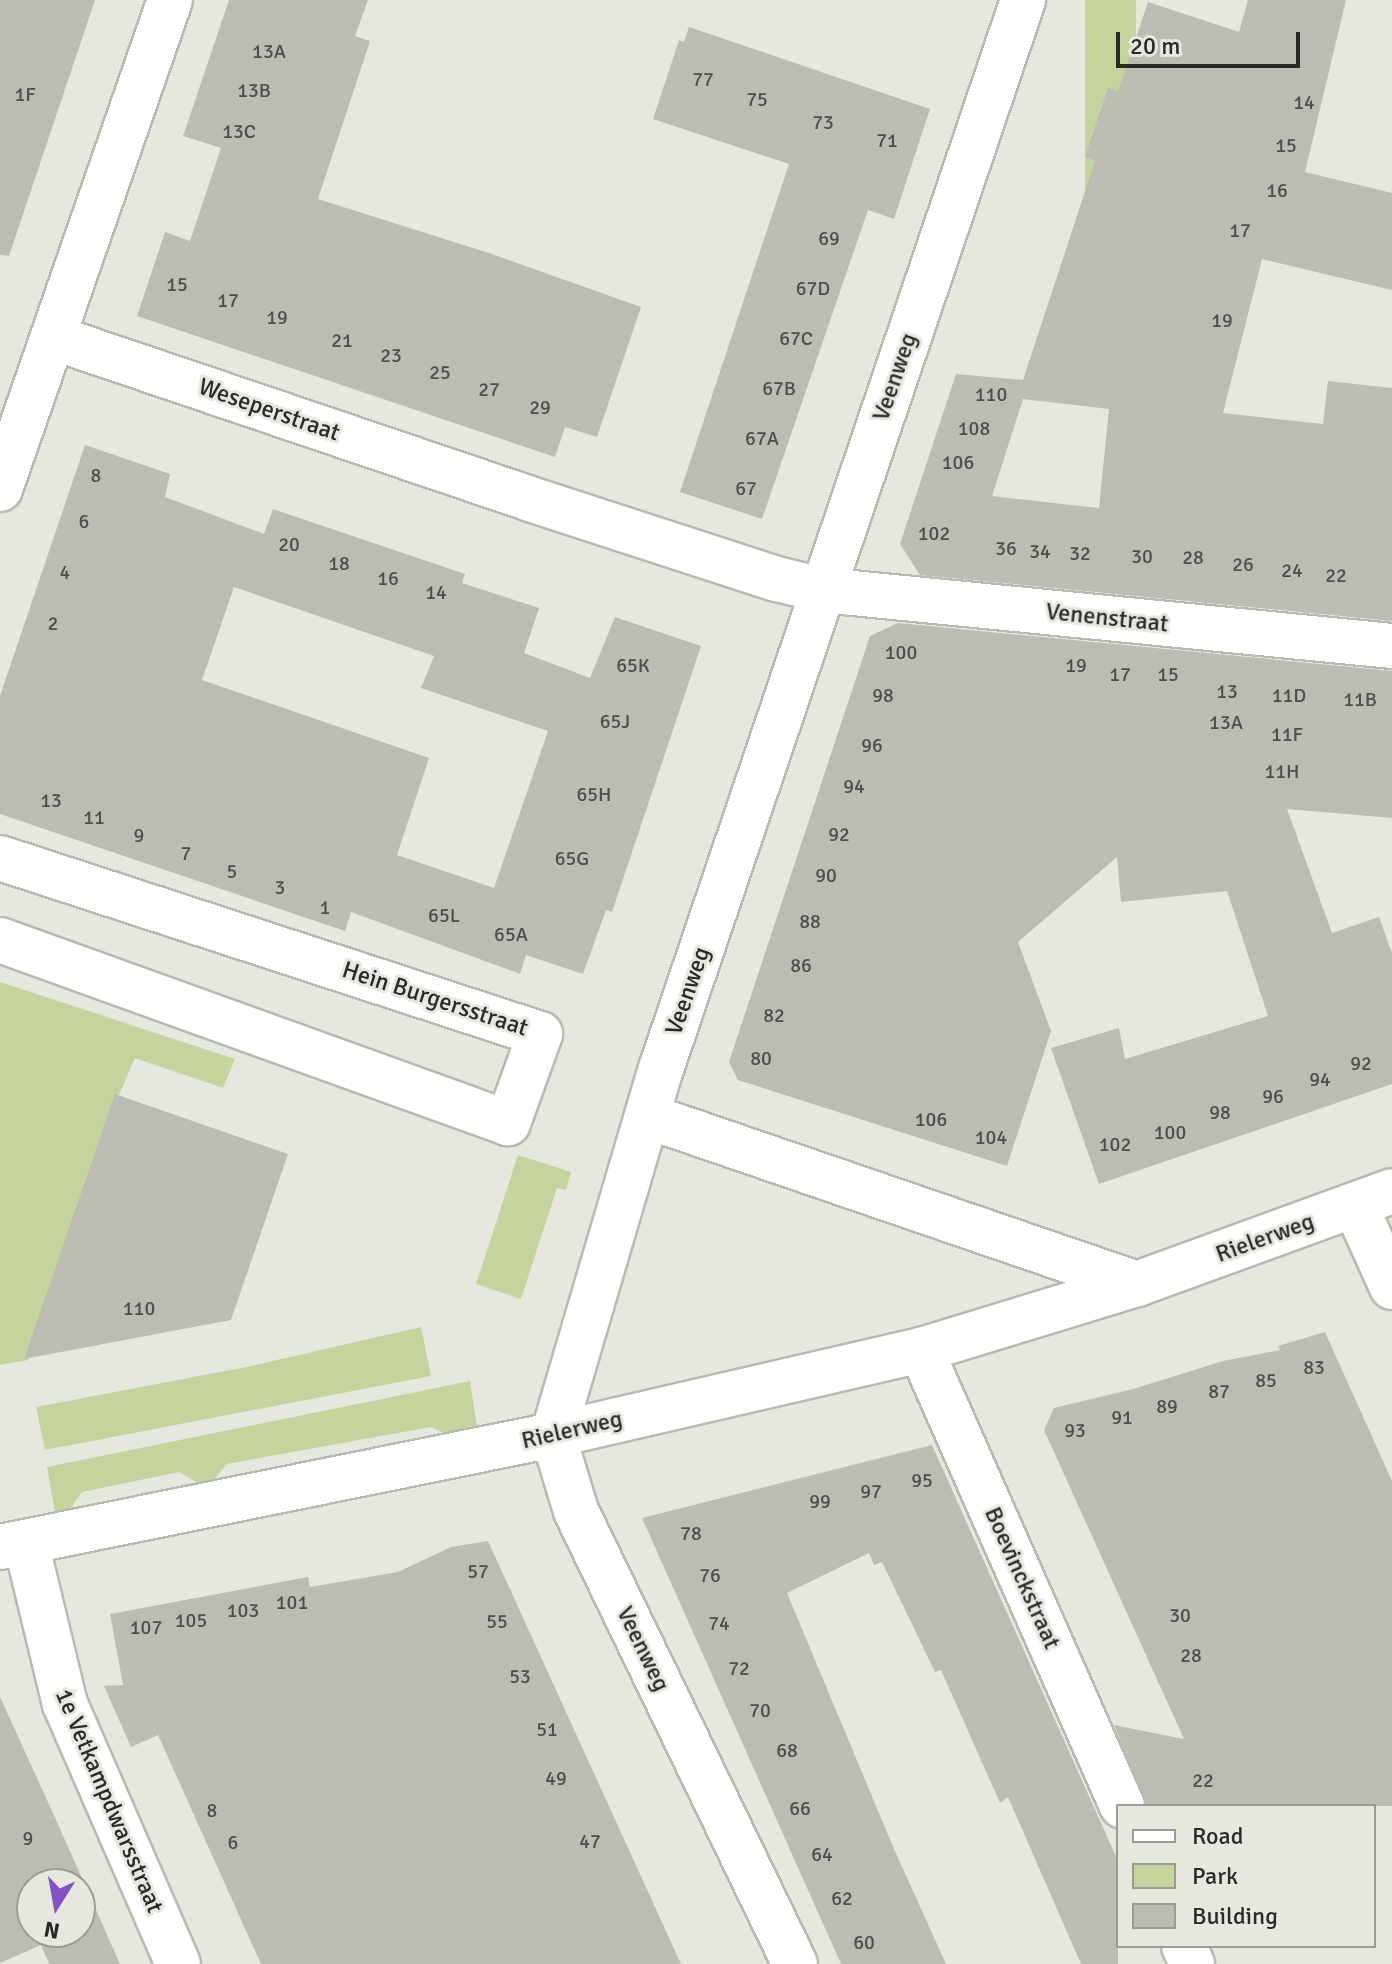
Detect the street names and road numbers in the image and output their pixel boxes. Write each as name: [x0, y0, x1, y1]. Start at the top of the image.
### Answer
street label: Veenweg: [867, 329, 923, 425]
street label: Weseperstraat: [195, 372, 343, 448]
street label: Venenstraat: [1044, 597, 1170, 639]
street label: Veenweg: [660, 943, 716, 1039]
street label: Hein Burgersstraat: [339, 955, 531, 1043]
street label: Rielerweg: [1212, 1207, 1318, 1269]
street label: Rielerweg: [519, 1404, 625, 1456]
street label: Boevinckstraat: [978, 1503, 1066, 1653]
street label: Veenweg: [610, 1602, 676, 1696]
street label: 1e Vetkampdwarsstraat: [49, 1685, 169, 1917]

